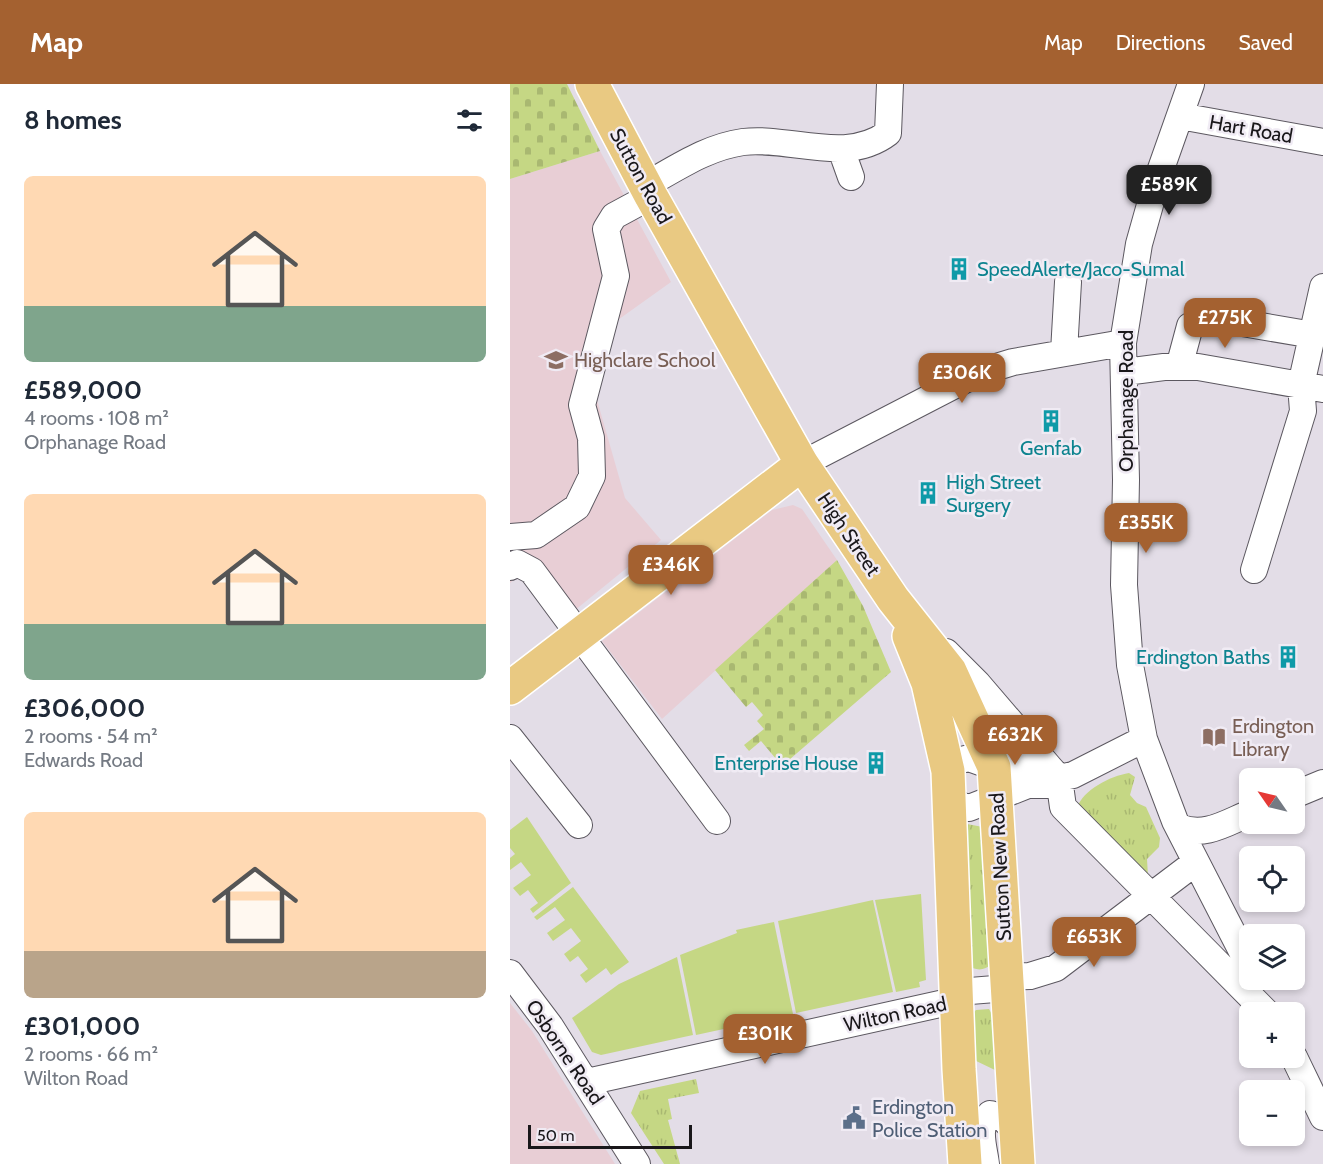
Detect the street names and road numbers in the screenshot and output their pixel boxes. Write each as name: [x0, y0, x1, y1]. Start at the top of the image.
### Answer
street label: Hart Road: [1207, 110, 1295, 148]
street label: Sutton Road: [605, 124, 677, 228]
street label: Orphanage Road: [1114, 330, 1138, 472]
street label: High Street: [813, 488, 886, 580]
street label: Sutton New Road: [984, 792, 1016, 942]
street label: Wilton Road: [841, 991, 949, 1037]
street label: Osborne Road: [521, 995, 609, 1109]

